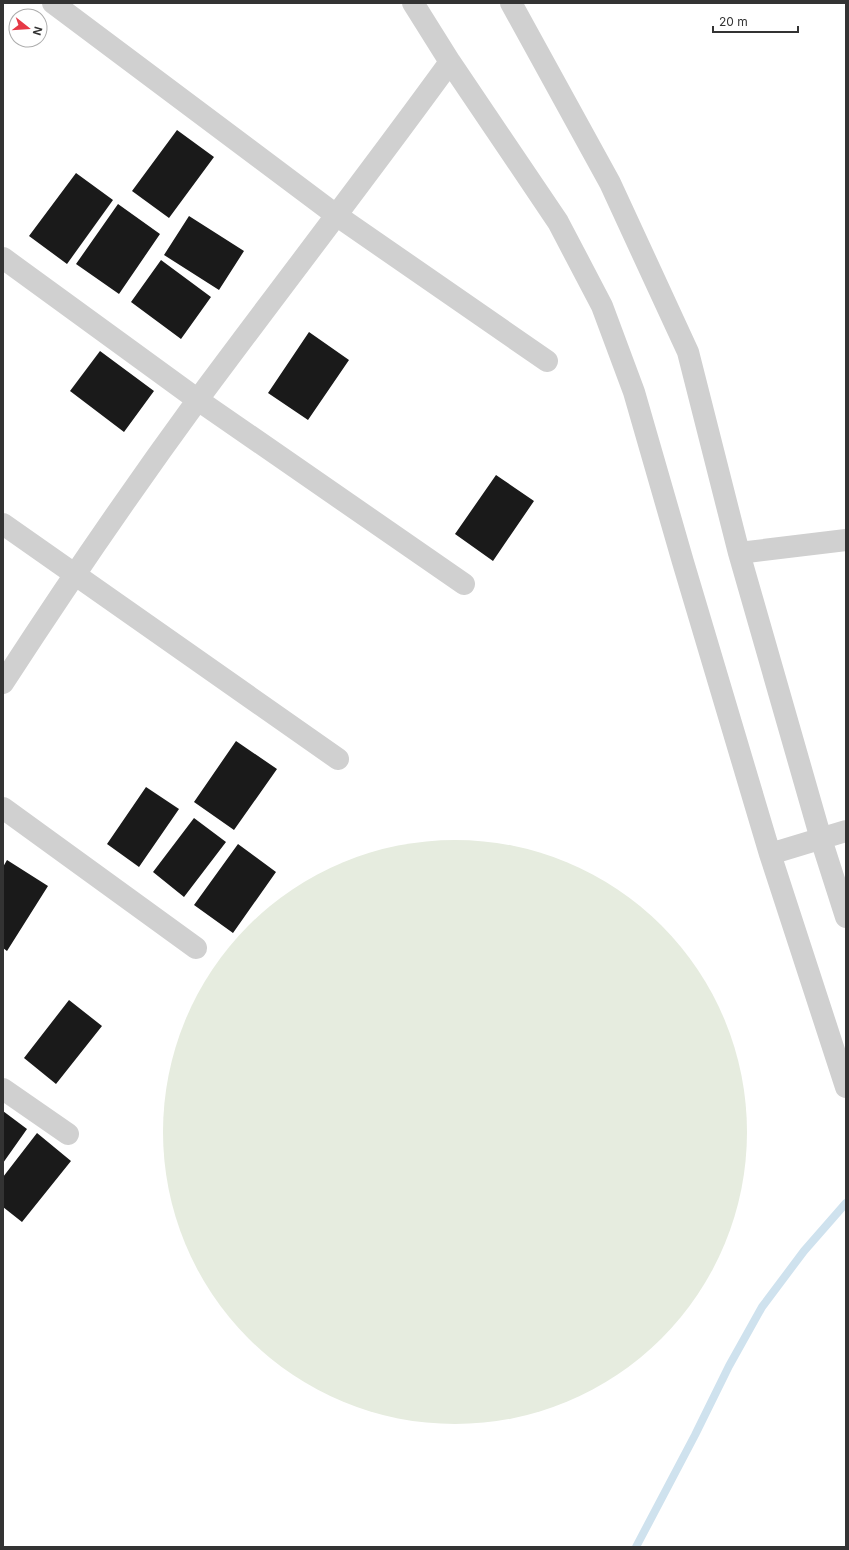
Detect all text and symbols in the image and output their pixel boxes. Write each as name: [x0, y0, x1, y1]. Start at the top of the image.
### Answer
north arrow: [8, 8, 48, 48]
scale bar: [713, 8, 798, 34]
text: 20 m: [719, 14, 748, 29]
text: N: [30, 25, 45, 37]

